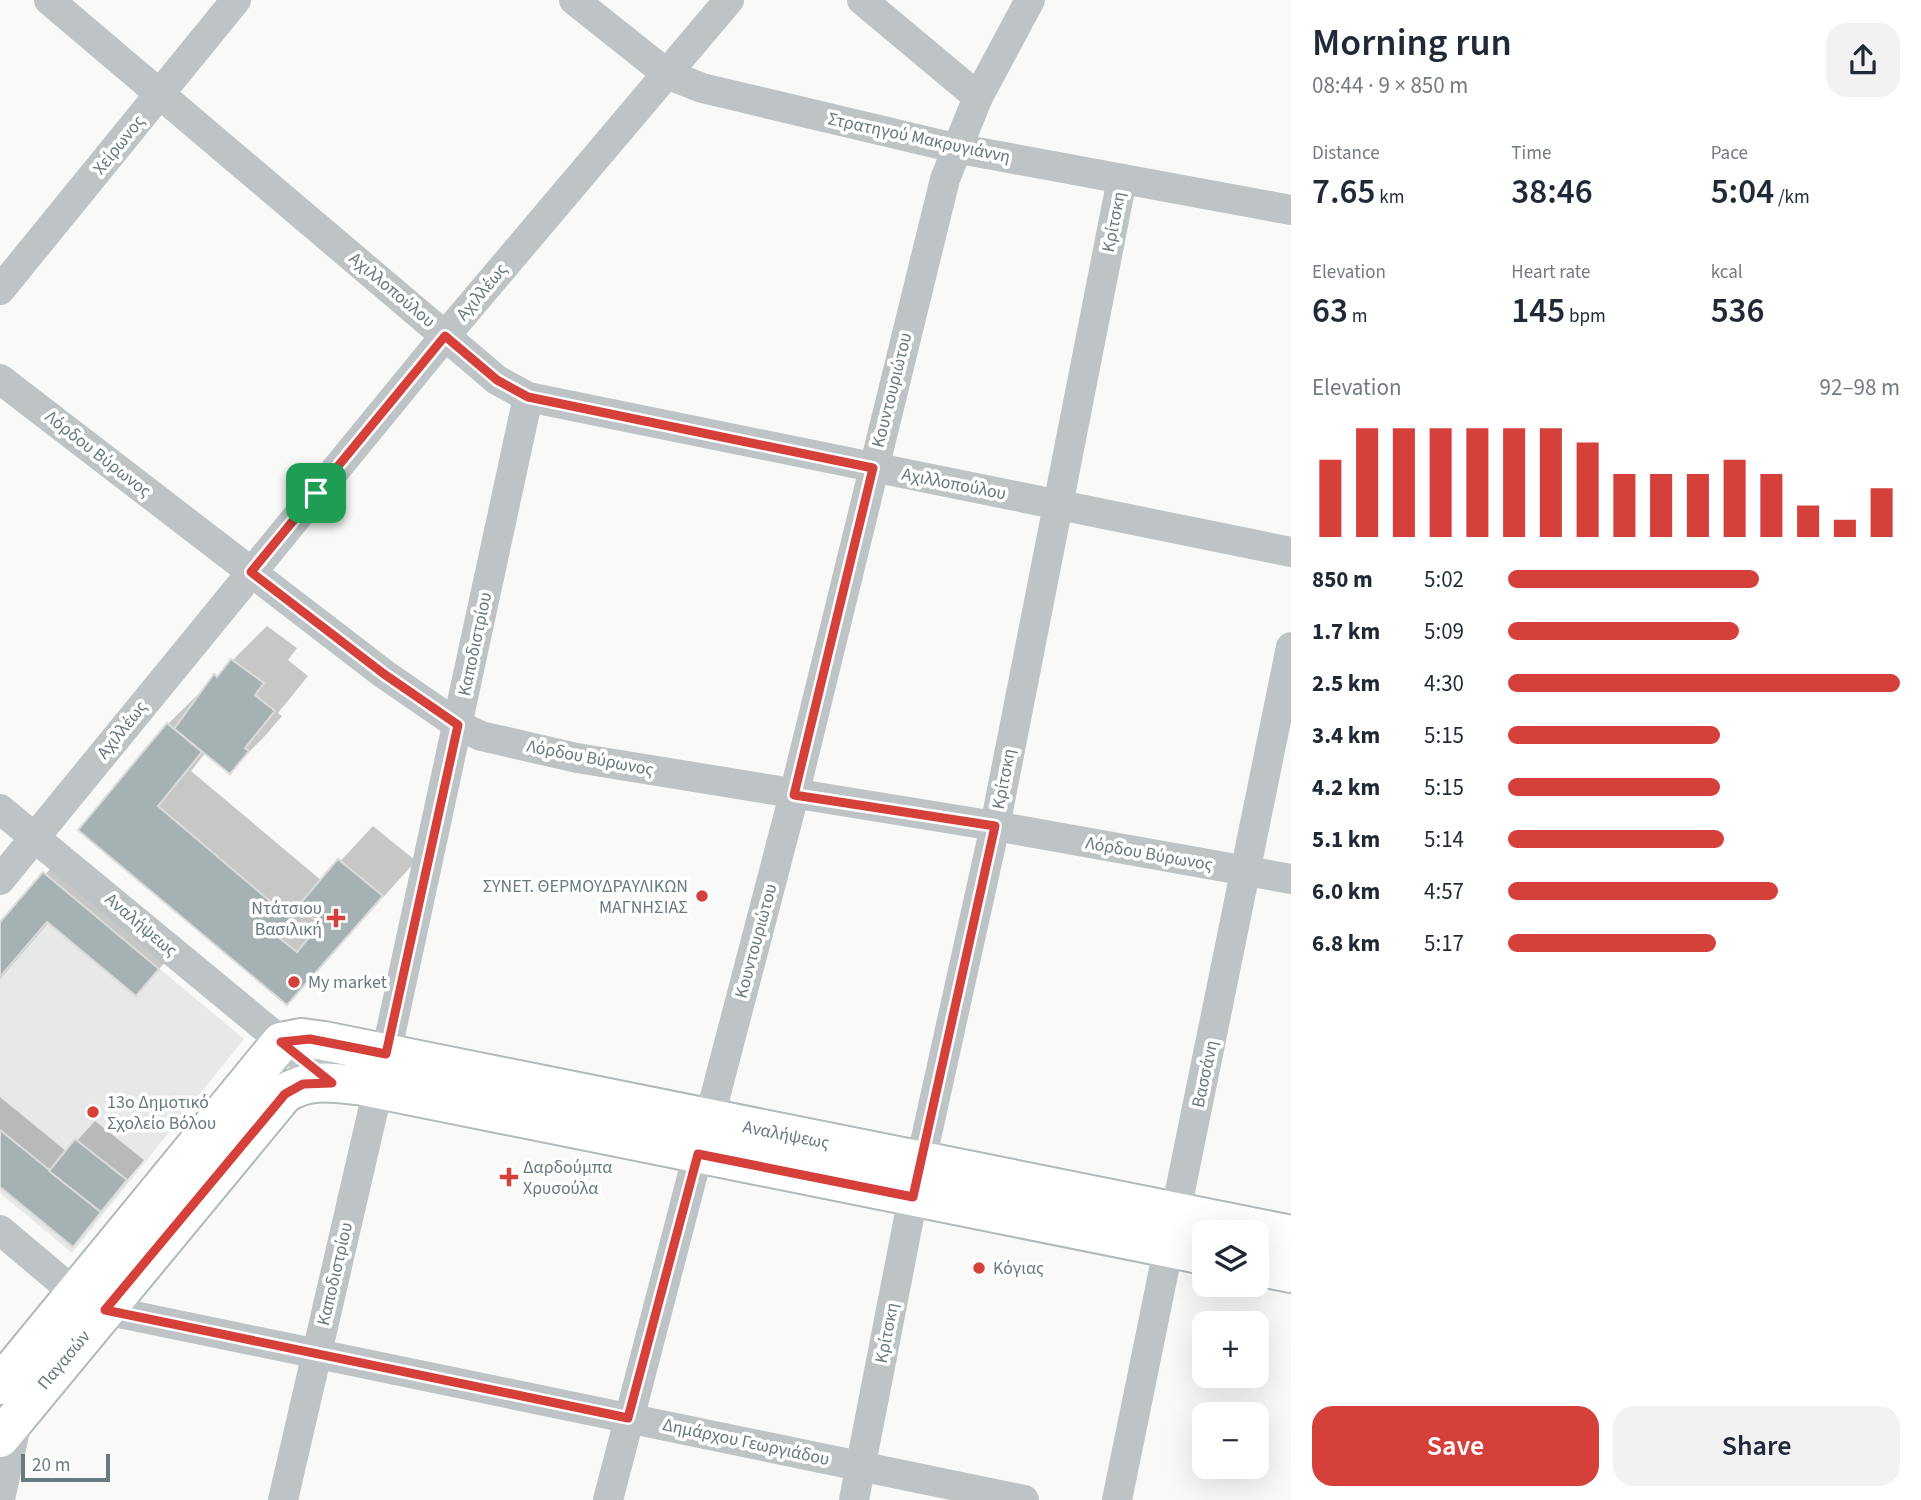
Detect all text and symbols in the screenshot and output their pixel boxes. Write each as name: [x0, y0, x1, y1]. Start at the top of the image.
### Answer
text: Morning run: [1312, 16, 1512, 70]
button: share: [1826, 23, 1900, 97]
text: 08:44 · 9 × 850 m: [1312, 69, 1468, 102]
street label: Στρατηγού Μακρυγιάννη: [825, 106, 1013, 170]
street label: Χείρωνος: [87, 110, 151, 180]
text: Distance: [1312, 140, 1380, 167]
text: Time: [1511, 140, 1551, 167]
text: Pace: [1711, 140, 1748, 167]
text: 7.65: [1312, 167, 1376, 217]
text: 38:46: [1511, 167, 1593, 217]
text: 5:04: [1711, 167, 1774, 217]
text: km: [1376, 184, 1404, 211]
text: /km: [1774, 184, 1810, 211]
street label: Κρίτσκη: [1096, 190, 1132, 254]
street label: Αχιλλοπούλου: [344, 246, 440, 334]
street label: Αχιλλέως: [451, 258, 514, 326]
text: Elevation: [1312, 259, 1386, 286]
text: Heart rate: [1511, 259, 1590, 286]
text: kcal: [1711, 259, 1743, 286]
text: 63: [1312, 286, 1348, 336]
text: 145: [1511, 286, 1565, 336]
text: 536: [1711, 286, 1765, 336]
text: m: [1348, 303, 1367, 330]
text: bpm: [1565, 303, 1606, 330]
street label: Κουντουριώτου: [866, 330, 918, 450]
text: Elevation: [1312, 371, 1402, 404]
text: 92–98 m: [1820, 371, 1900, 404]
street label: Λόρδου Βύρωνος: [40, 405, 156, 504]
street label: Αχιλλοπούλου: [900, 462, 1008, 506]
pin: [286, 463, 346, 523]
icon: arrive: [297, 474, 335, 512]
text: 850 m: [1312, 563, 1373, 596]
text: 5:02: [1424, 563, 1464, 596]
street label: Καποδιστρίου: [452, 590, 498, 698]
text: 1.7 km: [1312, 615, 1380, 648]
text: 5:09: [1424, 615, 1464, 648]
text: 2.5 km: [1312, 667, 1380, 700]
text: 4:30: [1424, 667, 1464, 700]
street label: Αχιλλέως: [91, 696, 153, 764]
text: 3.4 km: [1312, 719, 1380, 752]
text: 5:15: [1424, 719, 1464, 752]
street label: Λόρδου Βύρωνος: [525, 733, 656, 783]
street label: Κρίτσκη: [986, 747, 1022, 811]
text: 4.2 km: [1312, 771, 1380, 804]
text: 5:15: [1424, 771, 1464, 804]
text: 5.1 km: [1312, 823, 1380, 856]
text: 5:14: [1424, 823, 1464, 856]
street label: Λόρδου Βύρωνος: [1084, 831, 1215, 878]
place label: ΣΥΝΕΤ. ΘΕΡΜΟΥΔΡΑΥΛΙΚΩΝ ΜΑΓΝΗΣΙΑΣ: [483, 874, 688, 920]
text: 6.0 km: [1312, 875, 1380, 908]
text: 4:57: [1424, 875, 1464, 908]
street label: Κουντουριώτου: [729, 881, 783, 1001]
street label: Αναλήψεως: [99, 887, 183, 963]
marker: ΣΥΝΕΤ. ΘΕΡΜΟΥΔΡΑΥΛΙΚΩΝ ΜΑΓΝΗΣΙΑΣ: [694, 888, 710, 904]
place label: Ντάτσιου Βασιλική: [251, 896, 322, 942]
marker: Ντάτσιου Βασιλική: [328, 910, 344, 926]
text: 6.8 km: [1312, 927, 1380, 960]
text: 5:17: [1424, 927, 1464, 960]
place label: My market: [308, 970, 387, 995]
marker: My market: [286, 974, 302, 990]
street label: Βασσάνη: [1186, 1038, 1224, 1110]
place label: 13o Δημοτικό Σχολείο Βόλου: [107, 1090, 216, 1136]
marker: 13o Δημοτικό Σχολείο Βόλου: [85, 1104, 101, 1120]
street label: Αναλήψεως: [741, 1114, 832, 1156]
place label: Δαρδούμπα Χρυσούλα: [523, 1155, 612, 1201]
marker: Δαρδούμπα Χρυσούλα: [501, 1169, 517, 1185]
street label: Καποδιστρίου: [311, 1220, 359, 1328]
map controls: [1192, 1220, 1269, 1479]
button: layers: [1192, 1220, 1269, 1297]
place label: Κόγιας: [993, 1256, 1044, 1281]
marker: Κόγιας: [971, 1260, 987, 1276]
street label: Κρίτσκη: [869, 1301, 905, 1365]
button: +: [1192, 1311, 1269, 1388]
street label: Παγασών: [32, 1325, 97, 1395]
button: −: [1192, 1402, 1269, 1479]
button: Save: [1312, 1406, 1599, 1486]
button: Share: [1613, 1406, 1900, 1486]
street label: Δημάρχου Γεωργιάδου: [660, 1412, 832, 1472]
scale bar: [21, 1451, 110, 1483]
text: 20 m: [32, 1452, 70, 1479]

